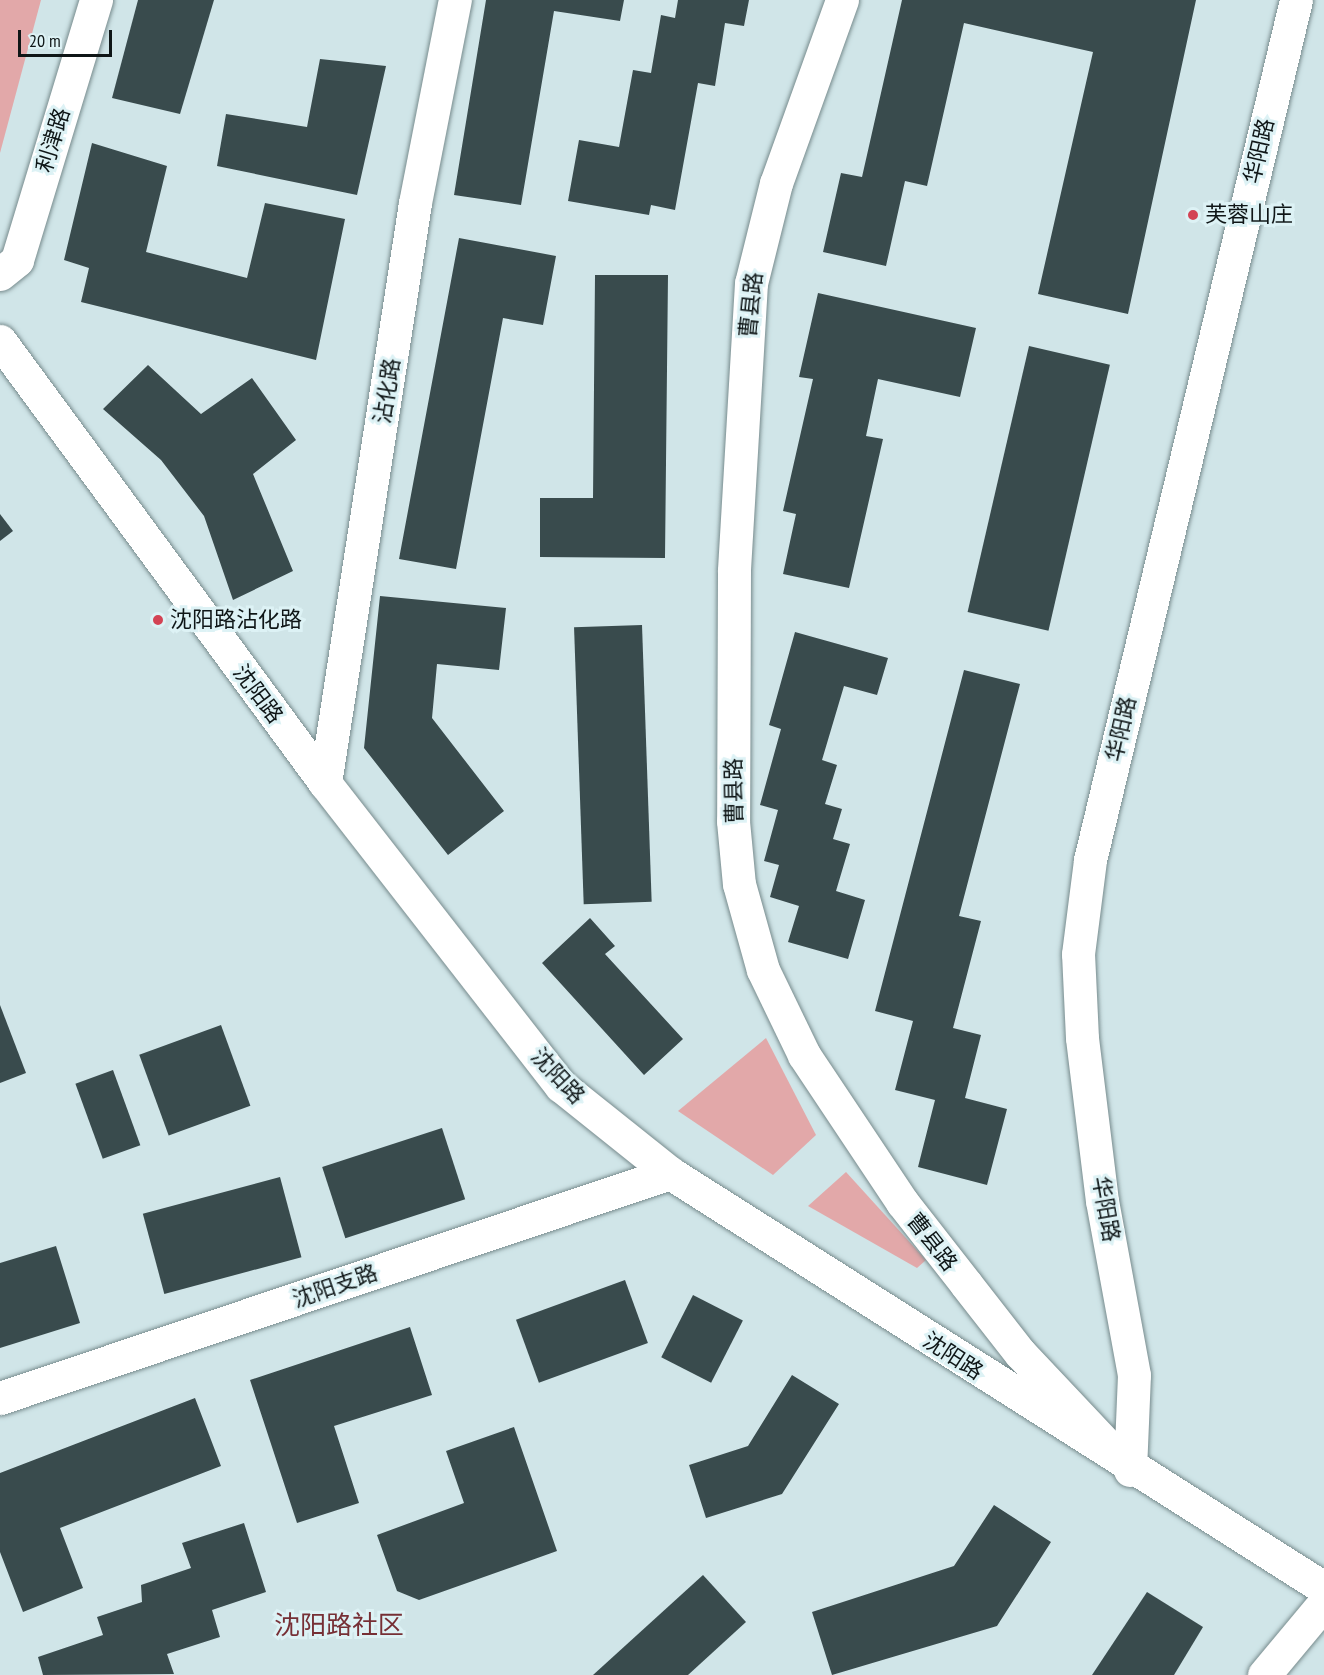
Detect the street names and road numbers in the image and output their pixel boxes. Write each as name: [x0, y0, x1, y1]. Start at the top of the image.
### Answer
street label: 利津路: [31, 105, 75, 175]
street label: 华阳路: [1239, 116, 1279, 186]
street label: 曹县路: [734, 271, 768, 339]
street label: 沾化路: [369, 356, 405, 426]
street label: 沈阳路: [228, 660, 288, 728]
street label: 华阳路: [1101, 694, 1141, 764]
street label: 曹县路: [720, 758, 748, 824]
street label: 沈阳路: [526, 1043, 590, 1109]
street label: 华阳路: [1087, 1174, 1125, 1244]
street label: 曹县路: [901, 1208, 963, 1276]
street label: 沈阳支路: [289, 1259, 381, 1313]
street label: 沈阳路: [918, 1327, 988, 1385]

